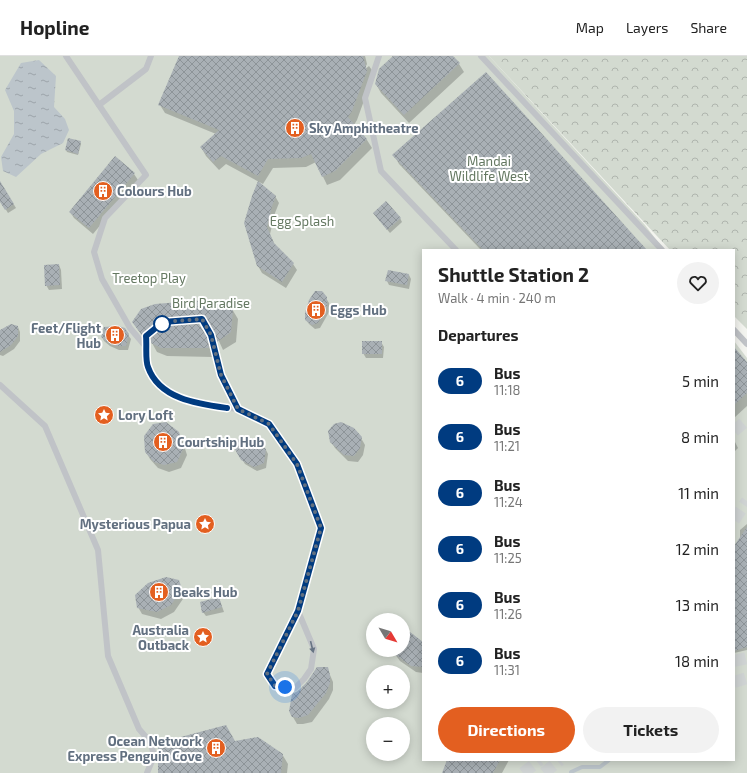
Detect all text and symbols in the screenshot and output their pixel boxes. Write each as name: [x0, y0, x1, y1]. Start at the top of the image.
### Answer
text: Hopline: [20, 16, 89, 39]
text: Map: [576, 19, 604, 36]
text: Layers: [626, 19, 668, 36]
text: Share: [690, 19, 727, 36]
building icon: Sky Amphitheatre: [284, 117, 306, 139]
place label: Sky Amphitheatre: [309, 120, 419, 136]
park label: Mandai Wildlife West: [449, 153, 529, 184]
building icon: Colours Hub: [92, 180, 114, 202]
place label: Colours Hub: [117, 183, 192, 199]
park label: Egg Splash: [270, 213, 334, 229]
button: heart: [677, 262, 719, 304]
text: Shuttle Station 2: [438, 263, 589, 286]
park label: Treetop Play: [112, 270, 186, 286]
text: Walk · 4 min · 240 m: [438, 290, 556, 306]
park label: Bird Paradise: [172, 295, 250, 311]
building icon: Eggs Hub: [305, 299, 327, 321]
place label: Eggs Hub: [330, 302, 387, 318]
unlabelled marker: [153, 315, 171, 333]
place label: Feet/Flight Hub: [31, 320, 102, 351]
building icon: Feet/Flight Hub: [104, 324, 126, 346]
text: Departures: [438, 326, 518, 344]
text: Bus: [494, 364, 520, 382]
text: 6: [456, 372, 464, 389]
text: 5 min: [682, 372, 719, 390]
text: 11:18: [494, 382, 520, 398]
place icon: Lory Loft: [93, 404, 115, 426]
place label: Lory Loft: [118, 407, 174, 423]
text: Bus: [494, 420, 520, 438]
text: 6: [456, 428, 464, 445]
text: 8 min: [681, 428, 719, 446]
building icon: Courtship Hub: [152, 431, 174, 453]
place label: Courtship Hub: [177, 434, 265, 450]
text: 11:21: [494, 438, 520, 454]
text: Bus: [494, 476, 520, 494]
text: 6: [456, 484, 464, 501]
text: 11 min: [678, 484, 719, 502]
text: 11:24: [494, 494, 523, 510]
place icon: Mysterious Papua: [194, 513, 216, 535]
place label: Mysterious Papua: [80, 516, 191, 532]
text: Bus: [494, 532, 520, 550]
text: 6: [456, 540, 464, 557]
text: 12 min: [676, 540, 719, 558]
text: 11:25: [494, 550, 522, 566]
building icon: Beaks Hub: [148, 581, 170, 603]
place label: Beaks Hub: [173, 584, 238, 600]
text: Bus: [494, 588, 520, 606]
text: 6: [456, 596, 464, 613]
text: 13 min: [676, 596, 719, 614]
text: 11:26: [494, 606, 522, 622]
north arrow: [366, 613, 410, 657]
map controls: [366, 613, 410, 761]
place label: Australia Outback: [132, 622, 190, 653]
place icon: Australia Outback: [192, 626, 214, 648]
one-way arrow: [309, 640, 315, 653]
text: Bus: [494, 644, 520, 662]
text: 6: [456, 652, 464, 669]
text: 18 min: [675, 652, 719, 670]
text: 11:31: [494, 662, 520, 678]
button: +: [366, 665, 410, 709]
your location: [275, 677, 295, 697]
button: Directions: [438, 707, 575, 753]
button: Tickets: [583, 707, 719, 753]
button: −: [366, 717, 410, 761]
place label: Ocean Network Express Penguin Cove: [68, 733, 203, 764]
building icon: Ocean Network Express Penguin Cove: [205, 737, 227, 759]

